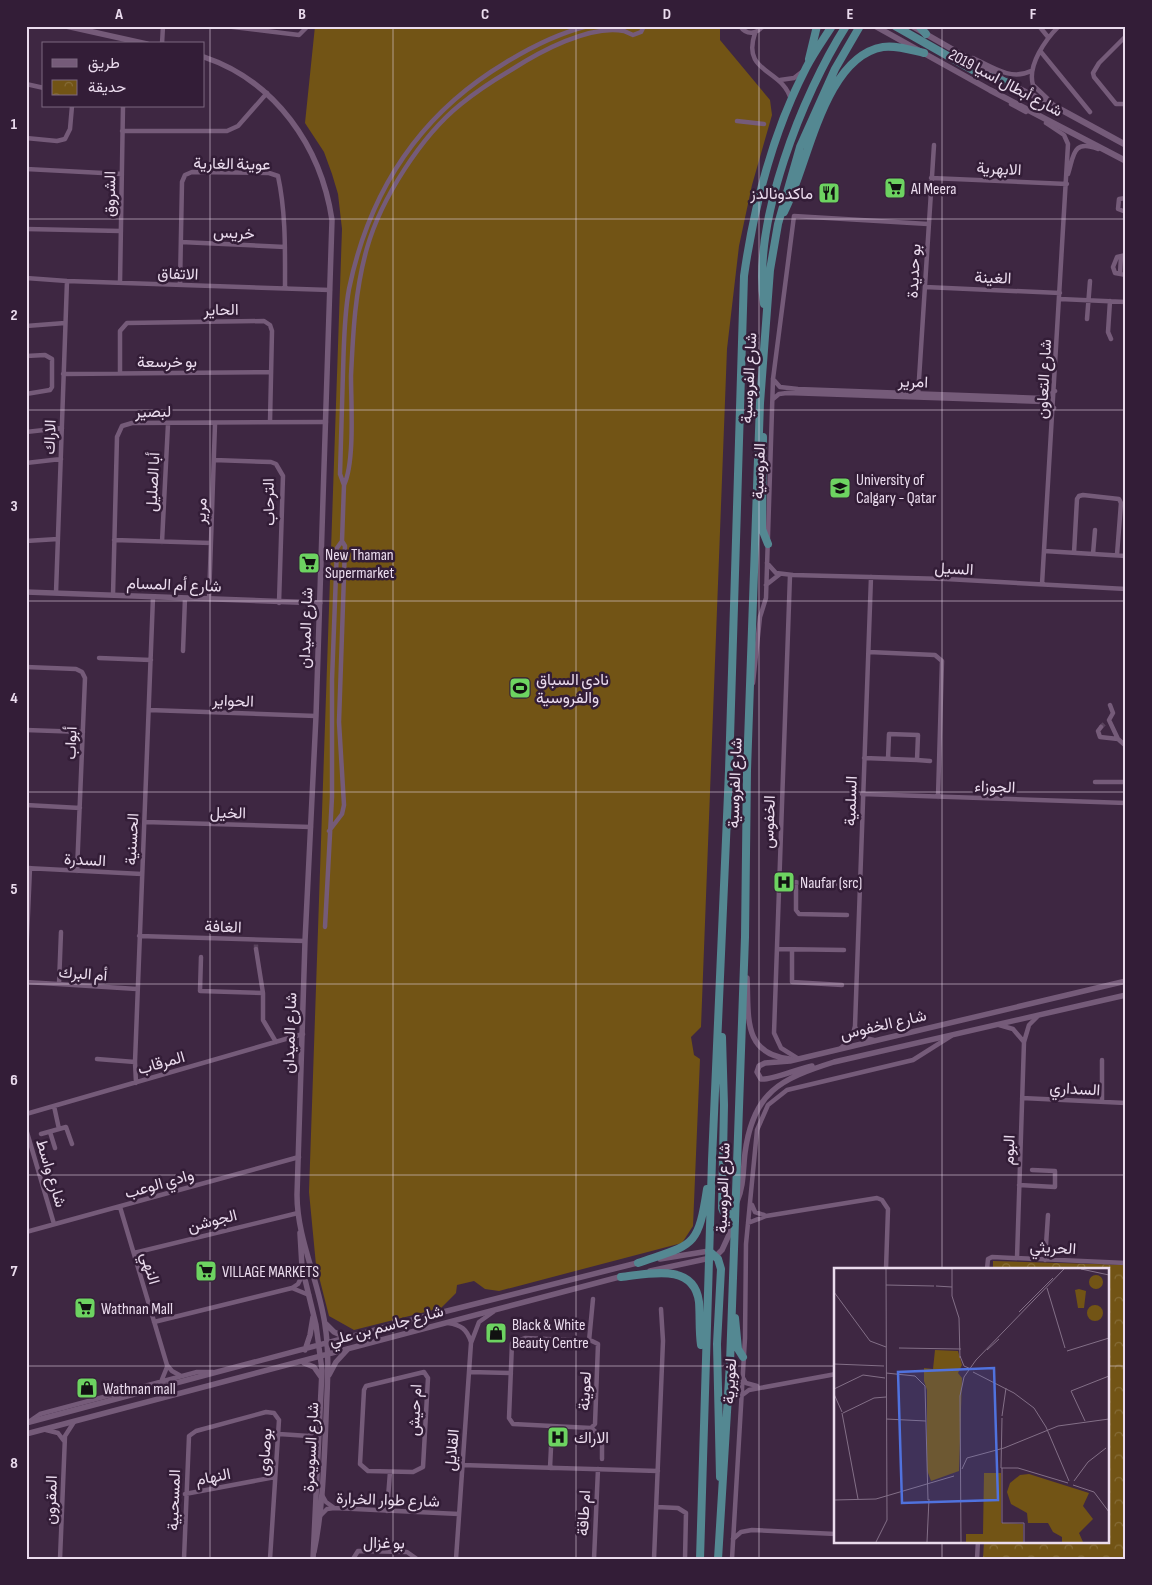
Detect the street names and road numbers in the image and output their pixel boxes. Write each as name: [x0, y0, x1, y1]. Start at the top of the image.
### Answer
street label: شارع أبطال اسيا 2019: [945, 45, 1065, 122]
street label: عوينة الغارية: [193, 154, 271, 175]
street label: الابهرية: [976, 159, 1022, 180]
street label: الشروق: [101, 171, 120, 217]
street label: خريس: [213, 223, 256, 244]
street label: بو حديدة: [904, 243, 925, 299]
street label: الاتفاق: [157, 264, 199, 285]
street label: الغينة: [974, 268, 1012, 289]
street label: الحاير: [202, 301, 239, 320]
street label: شارع الفروسية: [738, 332, 762, 424]
street label: شارع التعاون: [1033, 339, 1057, 420]
street label: بو خرسعة: [137, 353, 197, 372]
street label: امرير: [897, 372, 928, 393]
street label: لبصير: [134, 403, 171, 422]
street label: الاراك: [40, 419, 61, 455]
street label: الفروسية: [749, 443, 770, 499]
street label: أبا الصليل: [142, 452, 165, 512]
street label: الترحاب: [260, 478, 279, 526]
street label: مرير: [192, 498, 211, 526]
street label: السيل: [934, 559, 974, 580]
street label: شارع أم المسام: [126, 574, 222, 598]
street label: شارع الميدان: [296, 587, 318, 669]
street label: الحواير: [211, 691, 254, 712]
street label: أبواب: [61, 726, 82, 760]
street label: شارع الفروسية: [724, 737, 748, 829]
street label: السلمية: [841, 776, 862, 826]
street label: الجوزاء: [974, 777, 1016, 798]
street label: الخفوس: [759, 795, 780, 849]
street label: الخيل: [210, 804, 246, 823]
street label: الحسنية: [122, 812, 143, 866]
street label: السدرة: [63, 850, 106, 871]
street label: الغافة: [204, 917, 242, 938]
street label: أم البرك: [58, 963, 108, 986]
street label: شارع الميدان: [280, 992, 302, 1074]
street label: شارع الخفوس: [838, 1006, 929, 1046]
street label: المرقاب: [136, 1048, 187, 1079]
street label: السداري: [1049, 1079, 1101, 1103]
street label: البوم: [999, 1134, 1020, 1166]
street label: شارع واسط: [30, 1137, 70, 1210]
street label: شارع الفروسية: [712, 1142, 736, 1234]
street label: وادي الوعب: [123, 1166, 197, 1206]
street label: الجوشن: [186, 1206, 239, 1237]
street label: الحريثي: [1029, 1238, 1077, 1262]
street label: النهي: [133, 1250, 163, 1288]
street label: شارع جاسم بن علي: [327, 1302, 446, 1354]
street label: لغويرية: [720, 1358, 741, 1404]
street label: لعوينة: [575, 1371, 596, 1411]
street label: ام حيش: [405, 1384, 426, 1437]
street label: شارع السويمرة: [300, 1402, 324, 1493]
street label: بوصاوى: [254, 1428, 277, 1477]
street label: القلايل: [441, 1428, 464, 1472]
street label: النهام: [194, 1465, 232, 1490]
street label: المسحبية: [164, 1469, 185, 1531]
street label: المقرون: [41, 1475, 62, 1525]
street label: شارع طوار الخرارة: [336, 1489, 440, 1513]
street label: ام طاقة: [574, 1490, 595, 1537]
street label: بو غزال: [363, 1534, 405, 1553]

